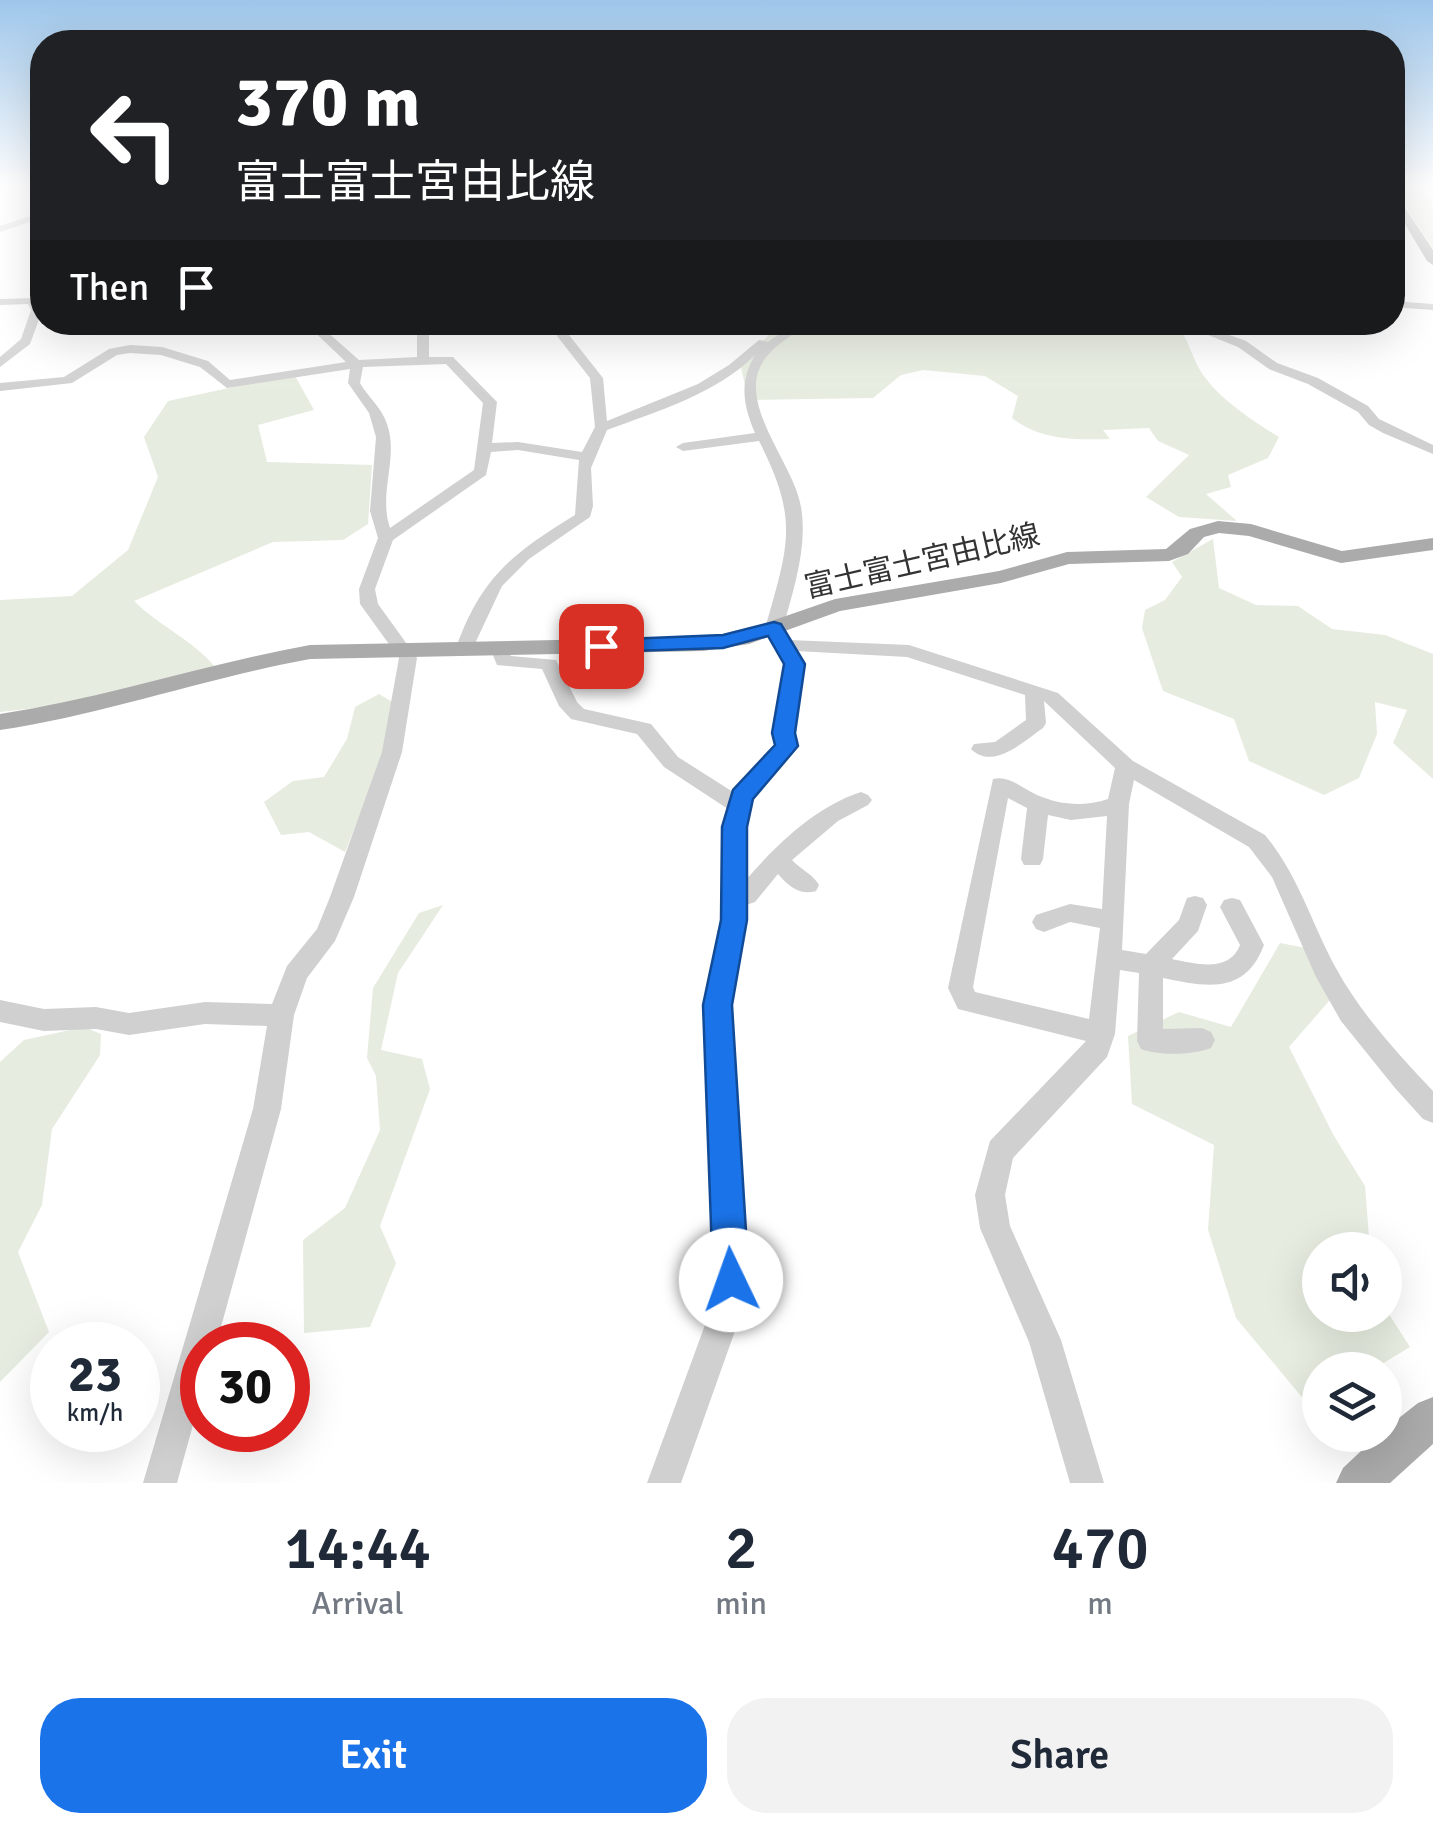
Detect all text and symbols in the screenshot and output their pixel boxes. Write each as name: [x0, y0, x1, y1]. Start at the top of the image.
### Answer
text: 370 m: [235, 59, 420, 145]
icon: left: [70, 70, 200, 200]
text: 富士富士宮由比線: [235, 155, 595, 210]
icon: arrive: [169, 260, 224, 315]
text: Then: [70, 264, 149, 311]
street label: 富士富士宮由比線: [801, 516, 1043, 607]
pin: [559, 604, 644, 689]
icon: arrive: [574, 619, 629, 674]
position arrow: [679, 1228, 783, 1332]
map controls: [1302, 1232, 1402, 1452]
button: sound: [1302, 1232, 1402, 1332]
speed limit sign: 30: [180, 1322, 310, 1452]
text: 23: [68, 1344, 122, 1406]
button: layers: [1302, 1352, 1402, 1452]
text: km/h: [67, 1397, 123, 1428]
text: 14:44: [284, 1512, 431, 1586]
text: 2: [725, 1512, 757, 1586]
text: 470: [1051, 1512, 1149, 1586]
text: Arrival: [312, 1584, 404, 1623]
text: min: [715, 1584, 767, 1623]
text: m: [1087, 1584, 1113, 1623]
button: Exit: [40, 1698, 707, 1813]
button: Share: [727, 1698, 1393, 1813]

